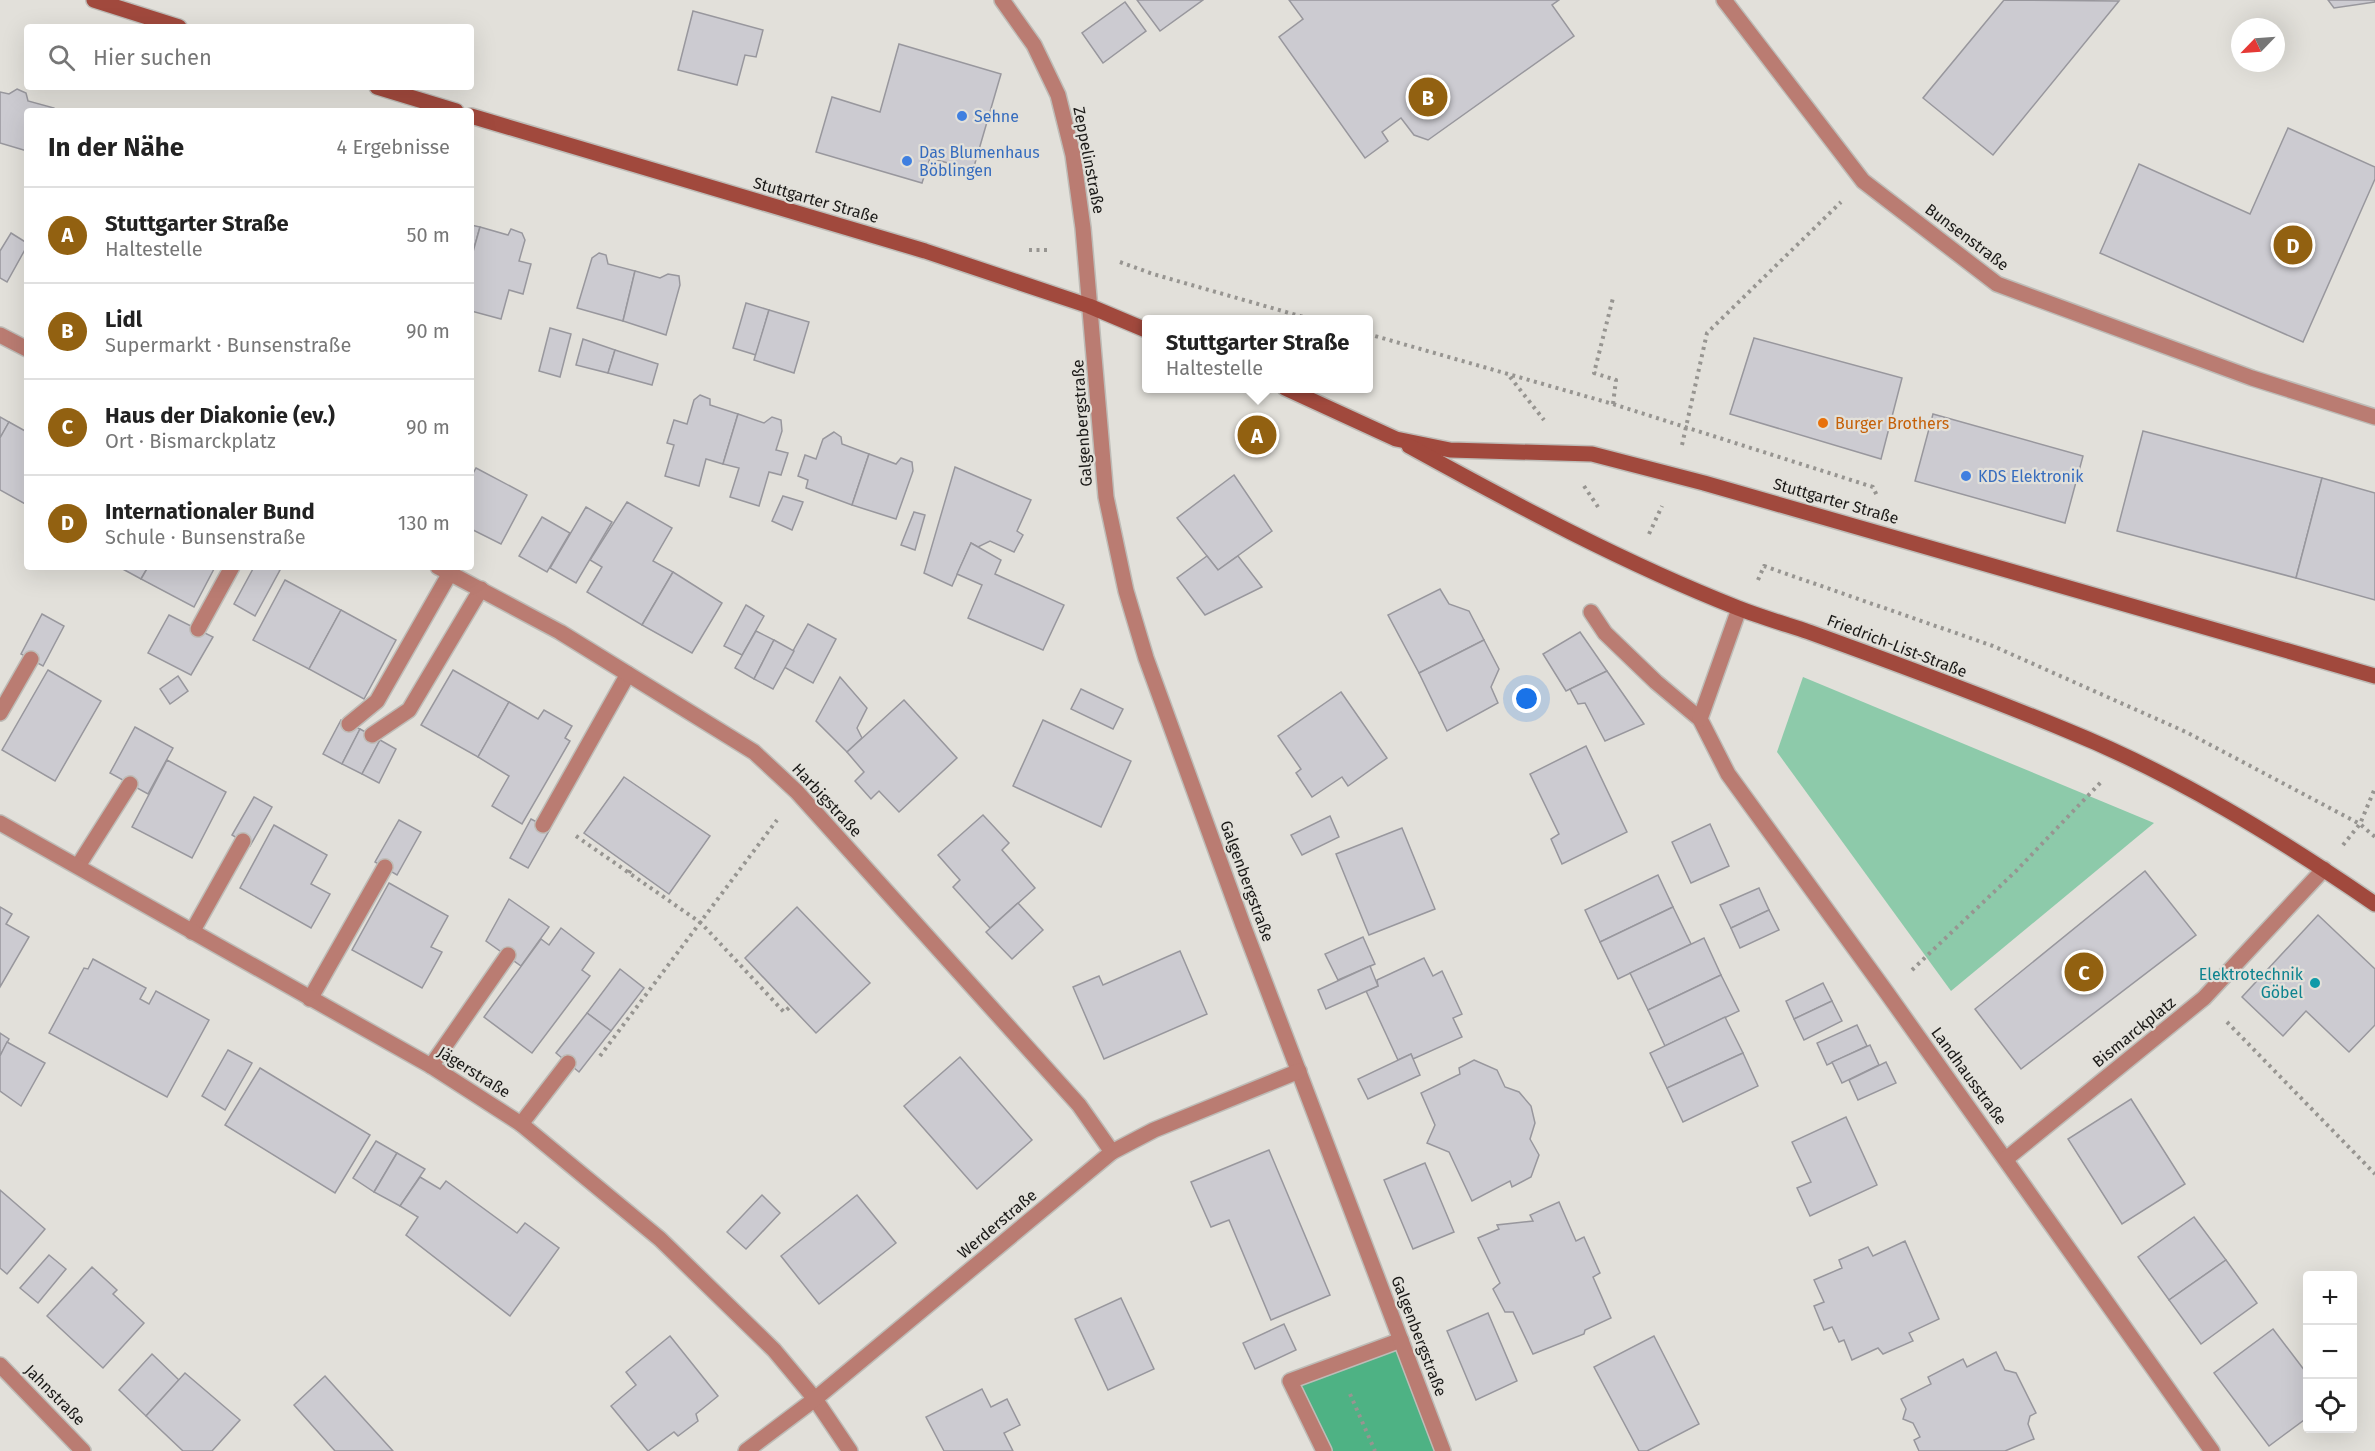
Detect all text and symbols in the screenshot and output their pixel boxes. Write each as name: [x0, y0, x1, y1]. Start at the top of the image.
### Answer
north arrow: [2231, 18, 2285, 72]
search box: [24, 24, 474, 90]
icon: search: [45, 41, 78, 74]
text: Hier suchen: [93, 44, 212, 71]
pin: B: [1408, 74, 1448, 120]
street label: Zeppelinstraße: [1069, 105, 1109, 215]
place label: Sehne: [974, 107, 1019, 126]
marker: Sehne: [955, 109, 969, 123]
text: In der Nähe: [48, 132, 184, 163]
text: 4 Ergebnisse: [337, 135, 450, 159]
place label: Das Blumenhaus Böblingen: [919, 143, 1040, 180]
marker: Das Blumenhaus Böblingen: [900, 154, 914, 168]
street label: Stuttgarter Straße: [751, 173, 881, 227]
street label: Bunsenstraße: [1921, 199, 2013, 275]
text: Stuttgarter Straße: [105, 210, 289, 237]
pin: D: [2274, 222, 2312, 268]
text: A: [62, 223, 73, 247]
text: 50 m: [406, 223, 450, 247]
text: Haltestelle: [105, 237, 203, 261]
text: Lidl: [105, 306, 142, 333]
popup: [1142, 315, 1373, 393]
text: B: [61, 319, 74, 343]
text: 90 m: [406, 319, 450, 343]
text: Stuttgarter Straße: [1166, 329, 1349, 356]
text: Supermarkt · Bunsenstraße: [105, 333, 351, 357]
text: Haltestelle: [1166, 356, 1263, 380]
street label: Galgenbergstraße: [1068, 359, 1096, 487]
text: Haus der Diakonie (ev.): [105, 402, 335, 429]
pin: A: [1238, 412, 1276, 458]
place label: Burger Brothers: [1835, 414, 1949, 433]
text: C: [62, 415, 73, 439]
text: 90 m: [406, 415, 450, 439]
marker: Burger Brothers: [1816, 416, 1830, 430]
text: Ort · Bismarckplatz: [105, 429, 276, 453]
place label: KDS Elektronik: [1978, 467, 2084, 486]
marker: KDS Elektronik: [1959, 469, 1973, 483]
street label: Stuttgarter Straße: [1771, 474, 1901, 528]
text: Internationaler Bund: [105, 498, 315, 525]
text: D: [61, 511, 74, 535]
text: 130 m: [398, 511, 450, 535]
text: Schule · Bunsenstraße: [105, 525, 306, 549]
street label: Friedrich-List-Straße: [1824, 611, 1970, 681]
your location: [1512, 684, 1541, 713]
street label: Harbigstraße: [788, 759, 866, 841]
street label: Galgenbergstraße: [1216, 818, 1278, 944]
pin: C: [2064, 950, 2104, 994]
place label: Elektrotechnik Göbel: [2199, 965, 2304, 1002]
marker: Elektrotechnik Göbel: [2308, 976, 2322, 990]
street label: Bismarckplatz: [2089, 993, 2179, 1071]
street label: Landhausstraße: [1927, 1024, 2011, 1128]
street label: Jägerstraße: [434, 1042, 514, 1102]
street label: Werderstraße: [954, 1185, 1040, 1263]
map controls: [2303, 1271, 2357, 1433]
button: +: [2303, 1271, 2357, 1325]
street label: Galgenbergstraße: [1387, 1273, 1451, 1399]
button: −: [2303, 1325, 2357, 1379]
street label: Jahnstraße: [21, 1361, 89, 1429]
button: locate: [2303, 1379, 2357, 1433]

